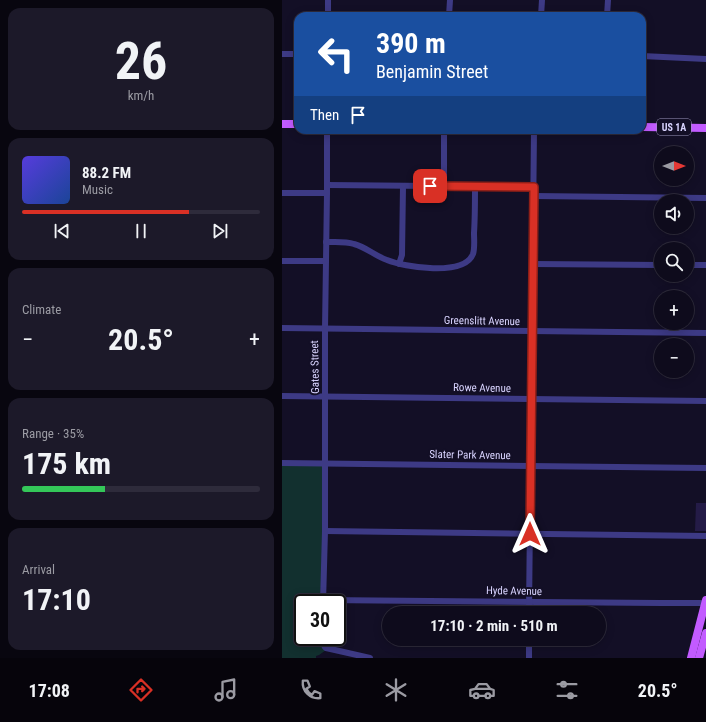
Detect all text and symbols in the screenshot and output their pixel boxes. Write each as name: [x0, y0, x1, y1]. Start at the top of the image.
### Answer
text: 390 m: [376, 27, 446, 60]
icon: left: [310, 28, 362, 80]
text: 26: [115, 31, 167, 92]
text: Benjamin Street: [376, 61, 488, 82]
text: km/h: [128, 88, 154, 103]
icon: arrive: [347, 104, 369, 126]
text: Then: [310, 106, 339, 124]
road number: US 1A: [657, 119, 691, 135]
north arrow: [654, 146, 694, 186]
map controls: [654, 146, 694, 378]
text: 88.2 FM: [82, 164, 131, 182]
pin: [413, 169, 447, 203]
icon: arrive: [419, 175, 441, 197]
text: Music: [82, 182, 113, 197]
button: sound: [654, 194, 694, 234]
icon: previous: [51, 220, 73, 242]
icon: pause: [130, 220, 152, 242]
icon: next: [209, 220, 231, 242]
button: search: [654, 242, 694, 282]
button: +: [654, 290, 694, 330]
text: Climate: [22, 302, 61, 317]
street label: Greenslitt Avenue: [444, 314, 520, 328]
text: 20.5°: [108, 322, 174, 357]
text: −: [22, 327, 33, 352]
text: +: [249, 327, 260, 352]
button: −: [654, 338, 694, 378]
street label: Gates Street: [308, 340, 322, 394]
street label: Rowe Avenue: [453, 381, 511, 395]
text: Range · 35%: [22, 426, 84, 441]
text: 175 km: [22, 446, 111, 481]
street label: Slater Park Avenue: [429, 448, 511, 462]
position arrow: [509, 513, 551, 555]
text: Arrival: [22, 562, 55, 577]
text: 17:10: [22, 582, 91, 617]
street label: Hyde Avenue: [486, 584, 542, 598]
speed limit sign: 30: [294, 594, 346, 646]
text: 17:10 · 2 min · 510 m: [430, 617, 558, 635]
icon: directions: [127, 676, 155, 704]
icon: music: [212, 676, 240, 704]
icon: phone: [297, 676, 325, 704]
icon: climate: [382, 676, 410, 704]
icon: car: [468, 676, 496, 704]
icon: filters: [553, 676, 581, 704]
text: 17:08: [29, 680, 70, 701]
text: 20.5°: [638, 680, 677, 701]

